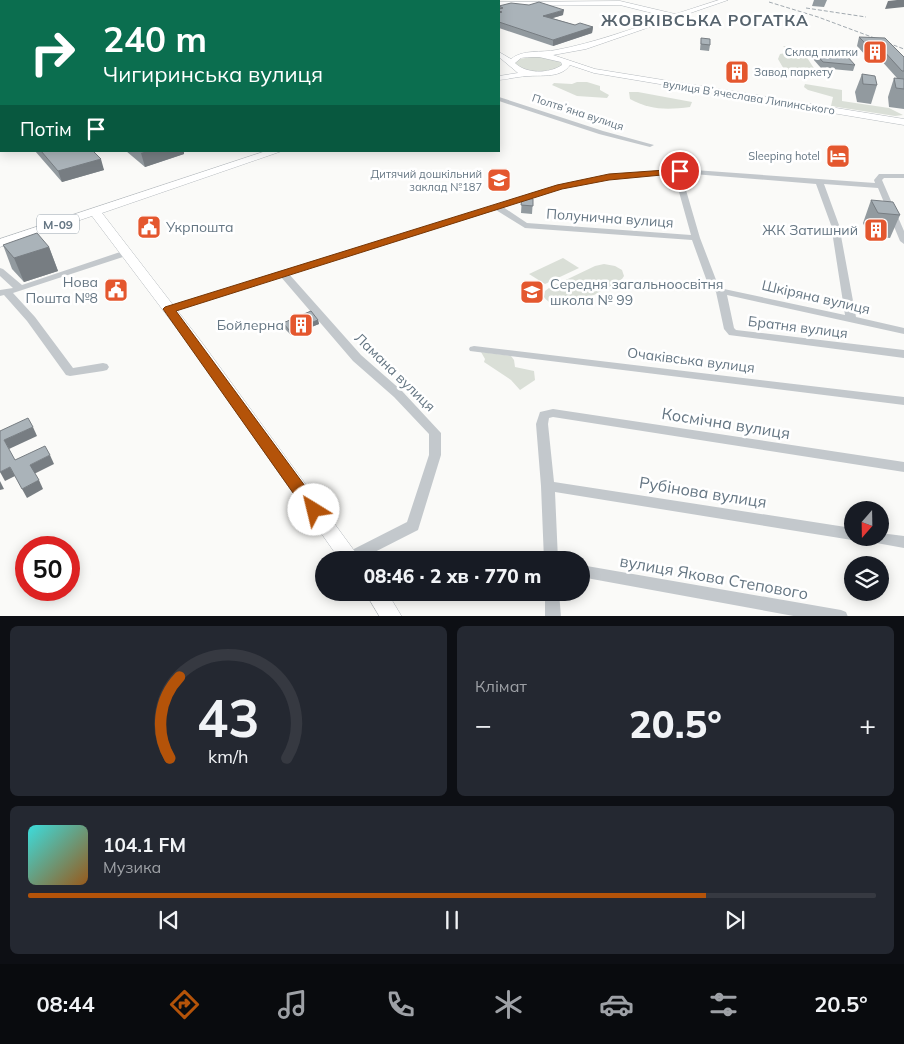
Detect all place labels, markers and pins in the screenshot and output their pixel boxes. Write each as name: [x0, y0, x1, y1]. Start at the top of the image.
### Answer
building icon: Склад плитки: [862, 39, 888, 65]
place label: Склад плитки: [785, 45, 858, 59]
building icon: Завод паркету: [724, 59, 750, 85]
place label: Завод паркету: [754, 65, 833, 79]
hotel icon: Sleeping hotel: [825, 143, 851, 169]
place label: Sleeping hotel: [748, 149, 820, 163]
pin: [659, 150, 701, 192]
place label: Дитячий дошкільний заклад №187: [371, 167, 482, 194]
school or university icon: Дитячий дошкільний заклад №187: [486, 167, 512, 193]
public building icon: Укрпошта: [136, 214, 162, 240]
building icon: ЖК Затишний: [863, 217, 889, 243]
place label: Укрпошта: [165, 218, 233, 236]
place label: ЖК Затишний: [762, 221, 858, 239]
place label: Нова Пошта №8: [26, 273, 98, 307]
place label: Середня загальноосвітня школа № 99: [550, 275, 723, 309]
public building icon: Нова Пошта №8: [103, 277, 129, 303]
school or university icon: Середня загальноосвітня школа № 99: [519, 279, 545, 305]
building icon: Бойлерна: [288, 312, 314, 338]
place label: Бойлерна: [217, 316, 284, 334]

